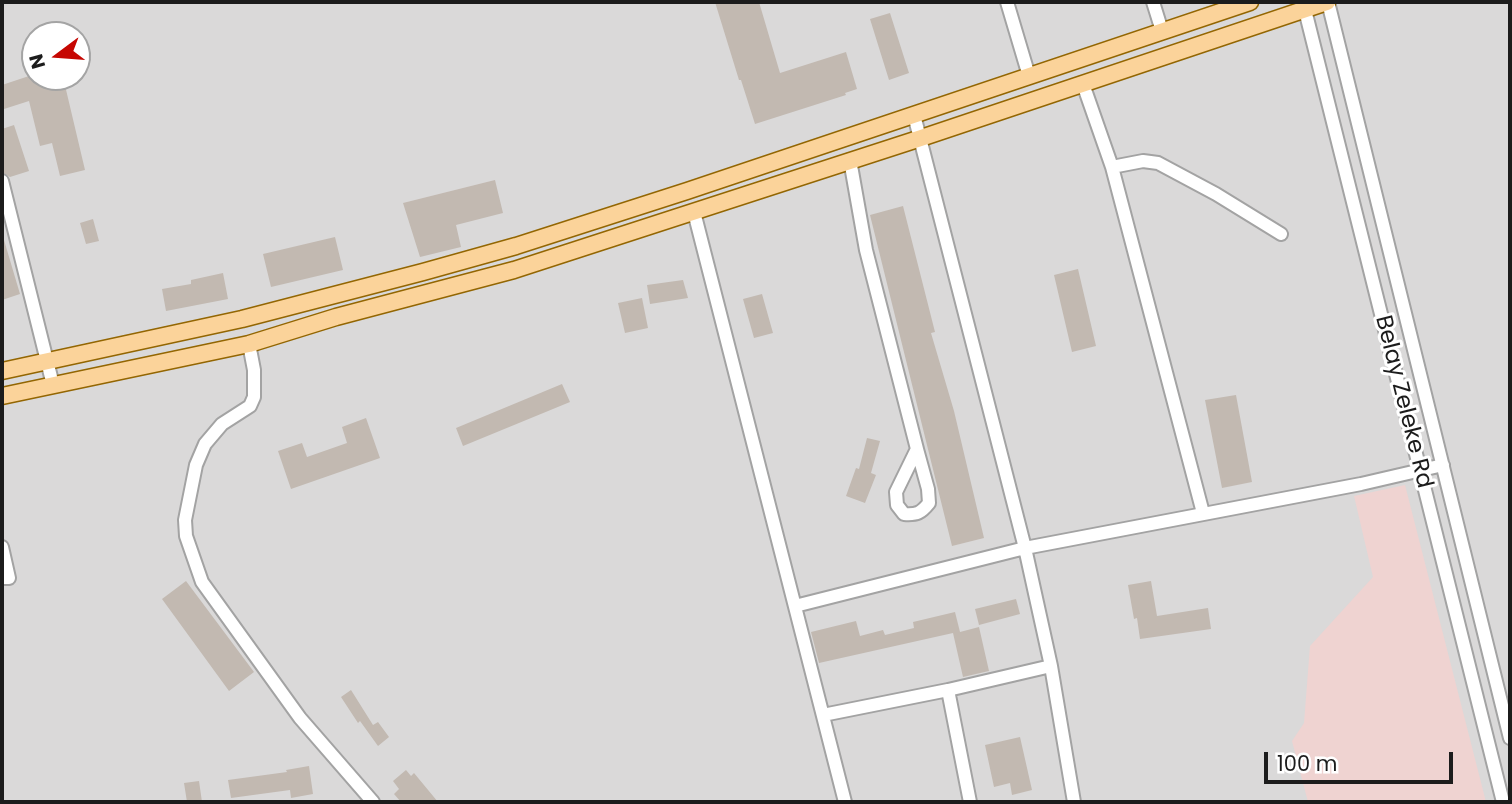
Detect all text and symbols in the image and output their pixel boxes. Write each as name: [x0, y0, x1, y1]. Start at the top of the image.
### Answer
north arrow: [21, 21, 91, 91]
text: N: [22, 51, 52, 72]
street label: Belay Zeleke Rd: [1368, 313, 1438, 491]
scale bar: [1267, 738, 1456, 782]
text: 100 m: [1277, 749, 1337, 778]

